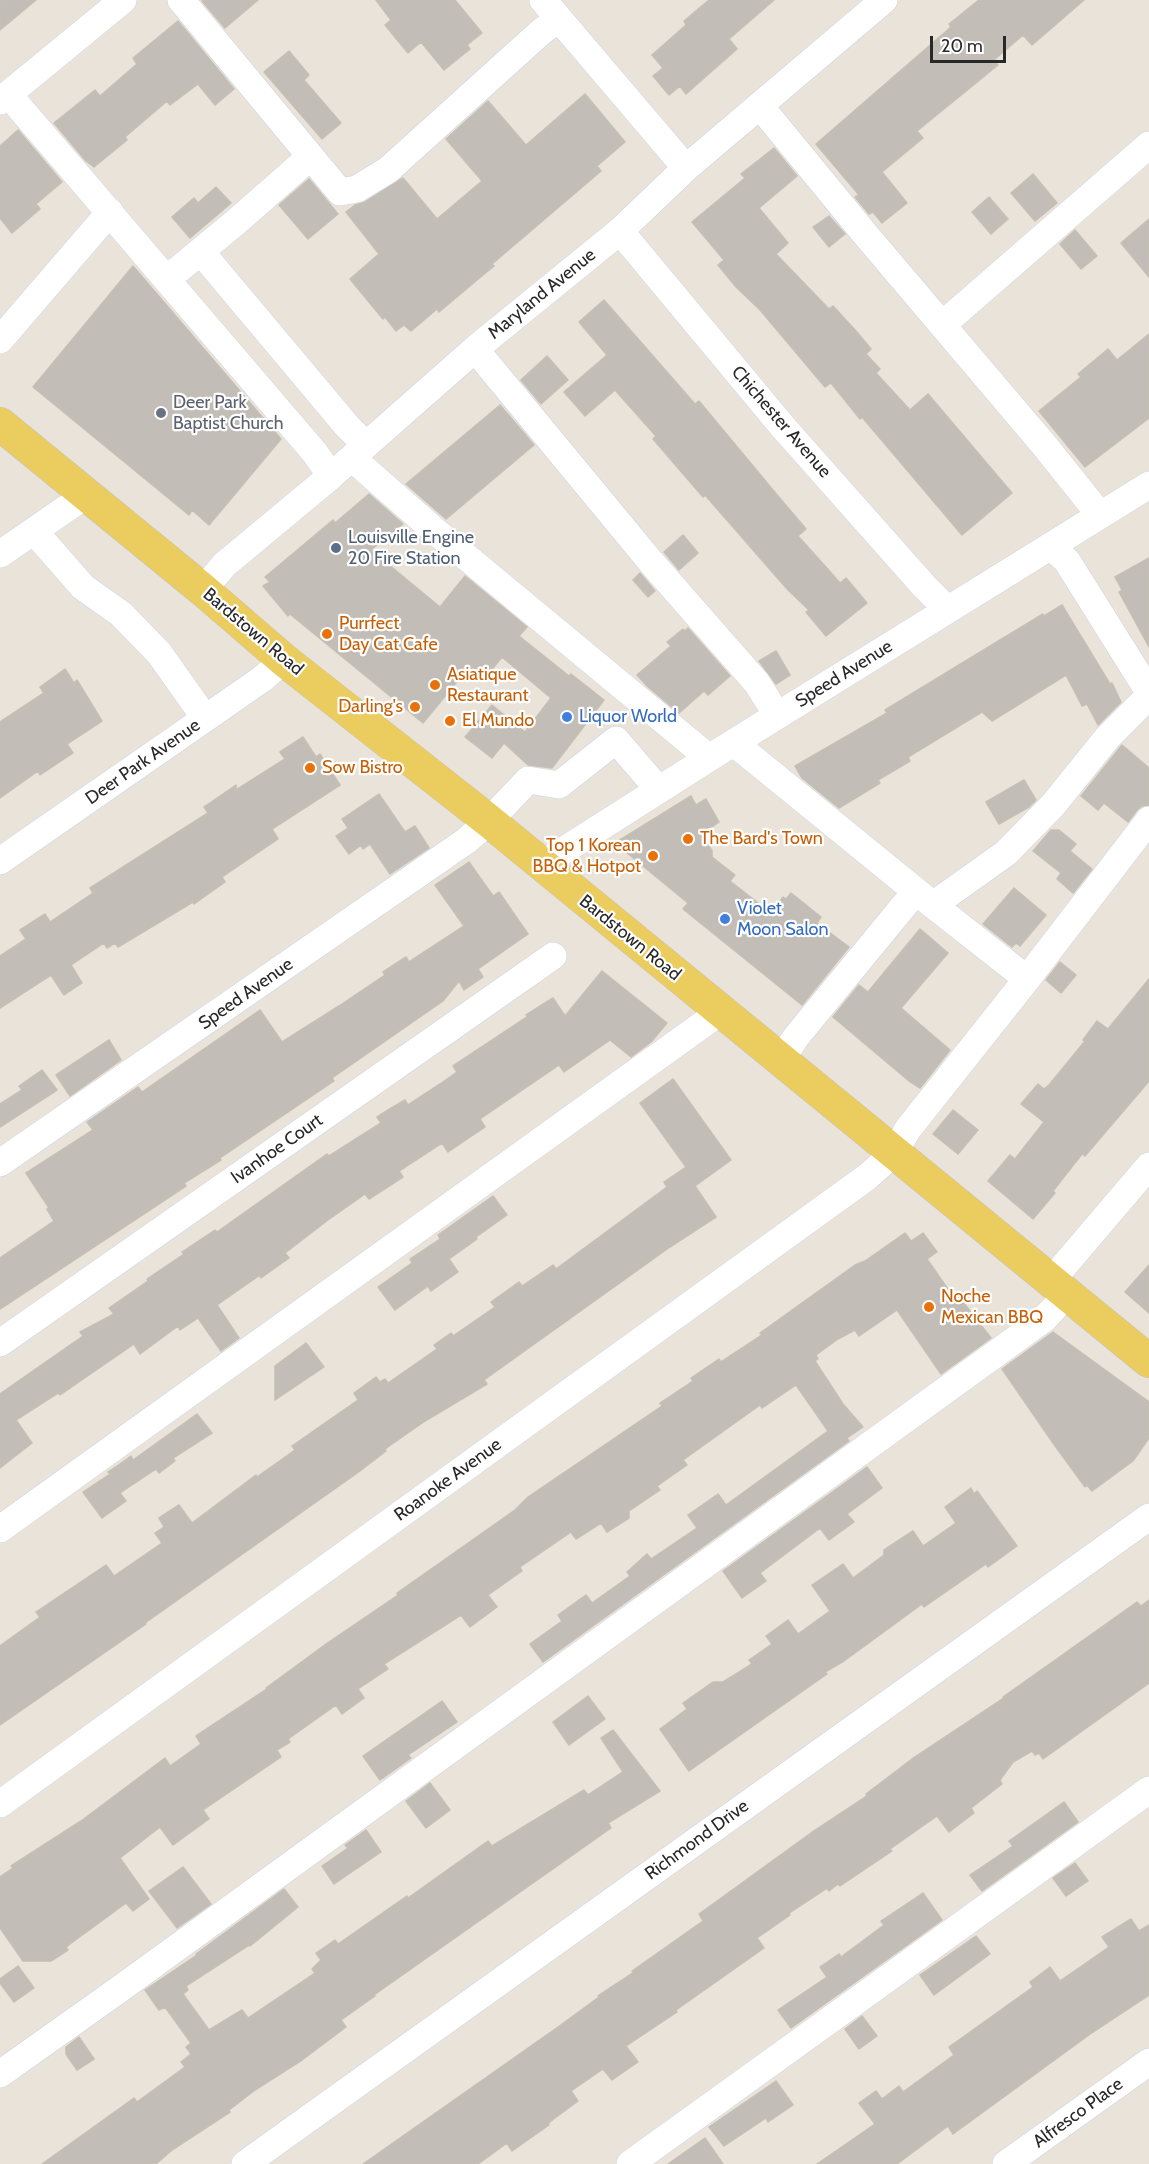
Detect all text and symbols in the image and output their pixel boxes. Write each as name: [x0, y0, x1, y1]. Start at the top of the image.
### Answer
scale bar: [933, 24, 1010, 62]
text: 20 m: [941, 35, 983, 57]
street label: Maryland Avenue: [484, 244, 600, 344]
street label: Chichester Avenue: [727, 362, 835, 482]
place label: Deer Park Baptist Church: [173, 392, 283, 434]
marker: Deer Park Baptist Church: [154, 406, 168, 420]
place label: Louisville Engine 20 Fire Station: [348, 527, 474, 570]
marker: Louisville Engine 20 Fire Station: [329, 541, 343, 555]
street label: Bardstown Road: [198, 584, 308, 680]
place label: Purrfect Day Cat Cafe: [339, 613, 438, 656]
marker: Purrfect Day Cat Cafe: [320, 627, 334, 641]
street label: Speed Avenue: [792, 636, 896, 712]
place label: Asiatique Restaurant: [447, 664, 529, 706]
marker: Asiatique Restaurant: [428, 678, 442, 692]
place label: Darling's: [338, 696, 403, 718]
marker: Darling's: [408, 700, 422, 714]
place label: Liquor World: [579, 706, 677, 728]
place label: El Mundo: [462, 710, 534, 732]
marker: Liquor World: [560, 710, 574, 724]
marker: El Mundo: [443, 714, 457, 728]
street label: Deer Park Avenue: [82, 715, 204, 809]
place label: Sow Bistro: [322, 757, 403, 779]
marker: Sow Bistro: [303, 761, 317, 775]
place label: The Bard's Town: [700, 828, 823, 850]
marker: The Bard's Town: [681, 832, 695, 846]
place label: Top 1 Korean BBQ & Hotpot: [532, 835, 641, 878]
marker: Top 1 Korean BBQ & Hotpot: [646, 849, 660, 863]
street label: Bardstown Road: [575, 890, 685, 986]
place label: Violet Moon Salon: [737, 898, 829, 940]
marker: Violet Moon Salon: [718, 912, 732, 926]
street label: Speed Avenue: [195, 954, 297, 1034]
street label: Ivanhoe Court: [227, 1110, 327, 1188]
place label: Noche Mexican BBQ: [941, 1286, 1043, 1328]
marker: Noche Mexican BBQ: [922, 1300, 936, 1314]
street label: Roanoke Avenue: [390, 1434, 506, 1526]
street label: Richmond Drive: [641, 1795, 753, 1885]
street label: Alfresco Place: [1029, 2073, 1127, 2153]

